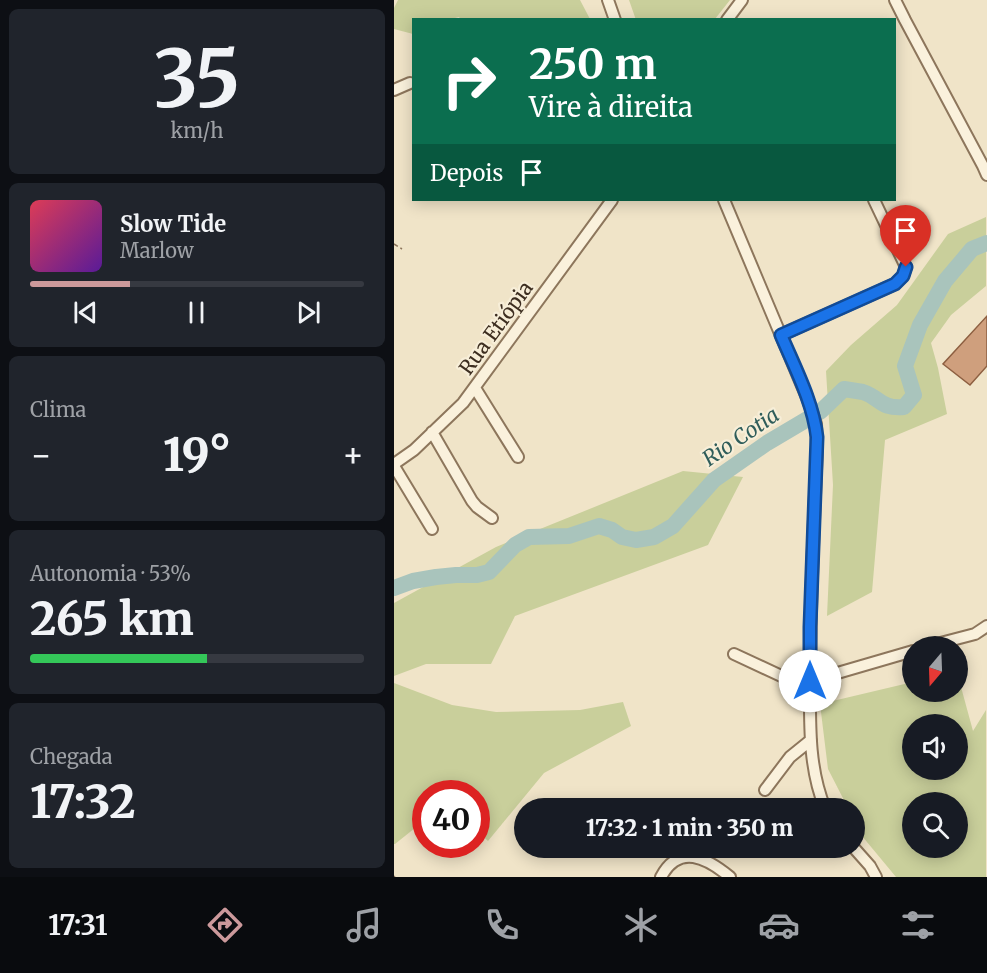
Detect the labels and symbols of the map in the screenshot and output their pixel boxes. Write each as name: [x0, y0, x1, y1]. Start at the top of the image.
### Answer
pin: [880, 205, 931, 267]
street label: Rua Etiópia: [453, 276, 538, 379]
water label: Rio Cotia: [697, 401, 784, 472]
north arrow: [902, 636, 968, 702]
position arrow: [778, 649, 842, 713]
speed limit sign: 40: [412, 780, 490, 858]

